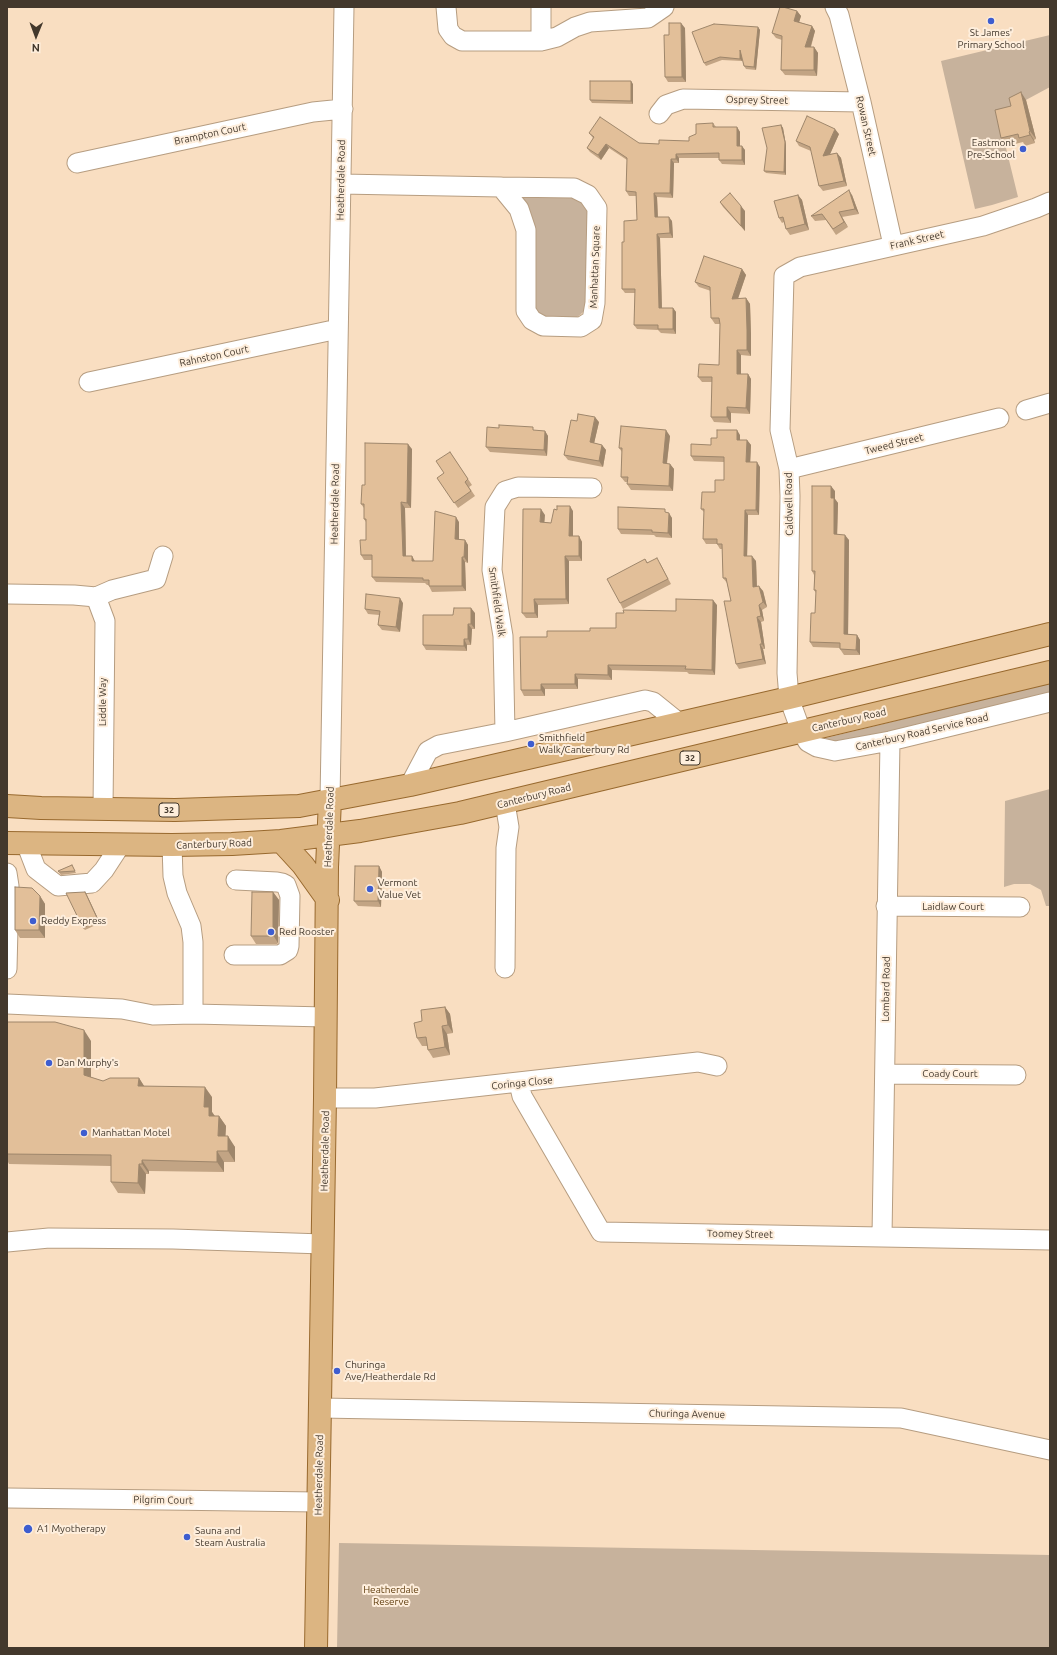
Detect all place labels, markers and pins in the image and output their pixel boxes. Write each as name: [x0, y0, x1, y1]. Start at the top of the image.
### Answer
marker: St James' Primary School: [986, 16, 996, 26]
place label: St James' Primary School: [957, 27, 1025, 50]
place label: Eastmont Pre-School: [967, 137, 1015, 160]
marker: Eastmont Pre-School: [1018, 144, 1028, 154]
place label: Smithfield Walk/Canterbury Rd: [539, 732, 629, 756]
marker: Smithfield Walk/Canterbury Rd: [526, 739, 536, 749]
place label: Vermont Value Vet: [378, 877, 421, 900]
marker: Vermont Value Vet: [365, 884, 375, 894]
place label: Reddy Express: [41, 915, 106, 927]
marker: Reddy Express: [28, 916, 38, 926]
place label: Red Rooster: [279, 926, 334, 938]
marker: Red Rooster: [266, 927, 276, 937]
place label: Dan Murphy's: [57, 1057, 118, 1069]
marker: Dan Murphy's: [44, 1058, 54, 1068]
place label: Manhattan Motel: [92, 1127, 170, 1139]
marker: Manhattan Motel: [79, 1128, 89, 1138]
place label: Churinga Ave/Heatherdale Rd: [345, 1359, 435, 1382]
marker: Churinga Ave/Heatherdale Rd: [332, 1366, 342, 1376]
marker: A1 Myotherapy: [22, 1523, 34, 1535]
place label: A1 Myotherapy: [37, 1523, 105, 1535]
place label: Sauna and Steam Australia: [195, 1525, 265, 1548]
marker: Sauna and Steam Australia: [182, 1532, 192, 1542]

